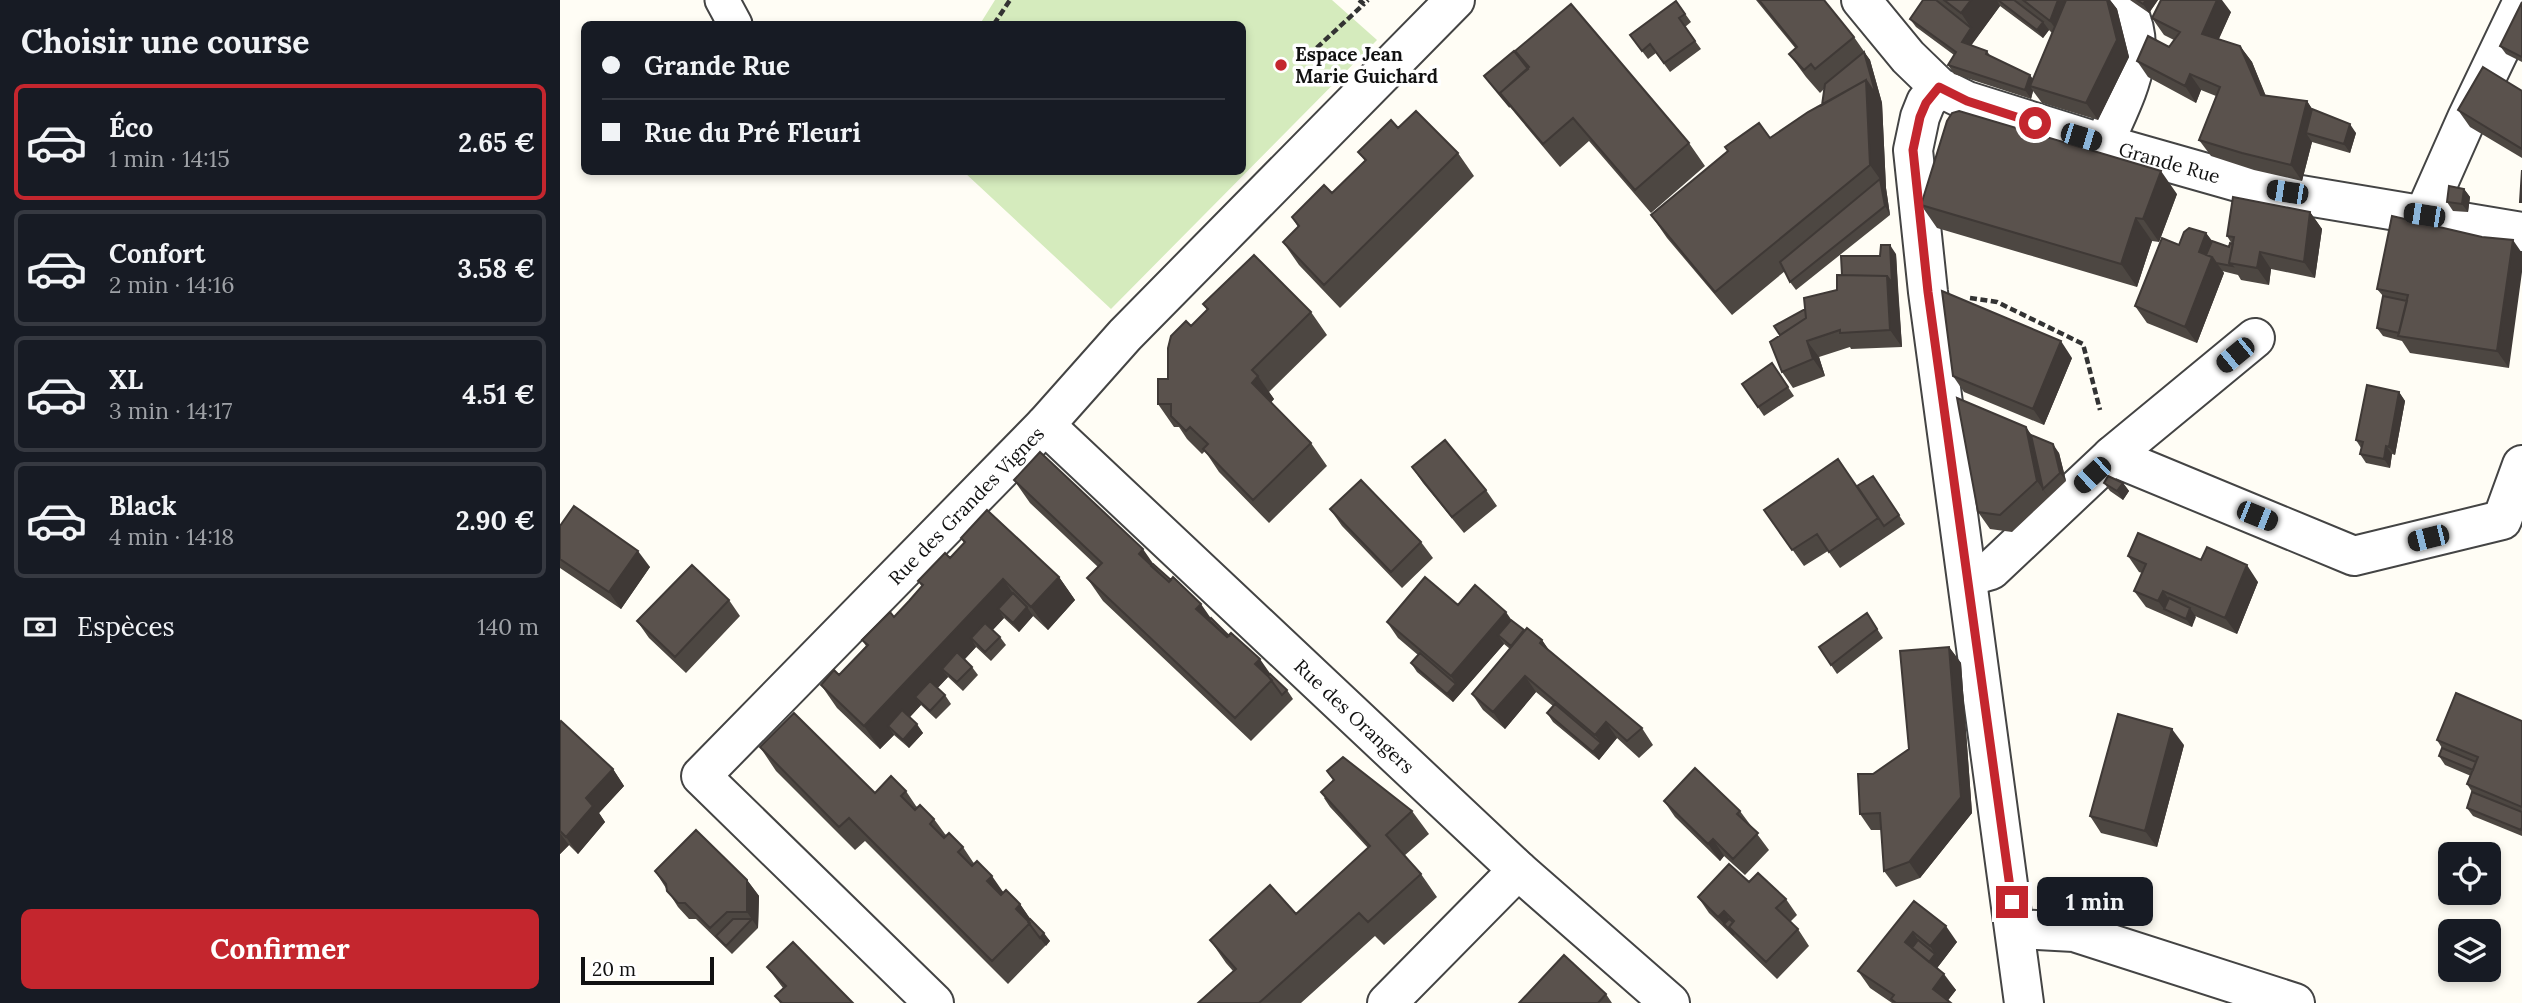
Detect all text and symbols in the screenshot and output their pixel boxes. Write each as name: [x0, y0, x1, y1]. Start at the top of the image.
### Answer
text: Choisir une course: [21, 21, 309, 62]
place label: Espace Jean Marie Guichard: [1295, 42, 1438, 88]
text: Grande Rue: [644, 49, 790, 82]
marker: Espace Jean Marie Guichard: [1273, 57, 1289, 73]
route start: [2019, 107, 2051, 139]
icon: car: [25, 111, 88, 174]
text: Éco: [109, 111, 153, 144]
text: Rue du Pré Fleuri: [644, 116, 861, 149]
car: [2058, 121, 2105, 153]
text: 2.65 €: [458, 126, 535, 159]
street label: Grande Rue: [2116, 137, 2223, 188]
text: 1 min · 14:15: [109, 144, 230, 173]
car: [2265, 178, 2310, 206]
car: [2402, 201, 2447, 229]
icon: car: [25, 237, 88, 300]
text: Confort: [109, 237, 206, 270]
text: 3.58 €: [458, 252, 535, 285]
text: 2 min · 14:16: [109, 270, 235, 299]
car: [2213, 334, 2258, 376]
icon: car: [25, 363, 88, 426]
text: XL: [109, 363, 143, 396]
text: 4.51 €: [462, 378, 535, 411]
text: 3 min · 14:17: [109, 396, 232, 425]
street label: Rue des Grandes Vignes: [883, 421, 1049, 590]
car: [2070, 453, 2115, 497]
icon: car: [25, 489, 88, 552]
text: Black: [109, 489, 177, 522]
car: [2234, 498, 2281, 534]
text: 2.90 €: [456, 504, 535, 537]
text: 4 min · 14:18: [109, 522, 234, 551]
car: [2406, 523, 2451, 553]
icon: cash: [21, 608, 59, 646]
text: Espèces: [77, 610, 175, 643]
text: 140 m: [477, 612, 539, 641]
street label: Rue des Orangers: [1289, 654, 1420, 779]
map controls: [2438, 842, 2501, 982]
button: locate: [2438, 842, 2501, 905]
callout: 1 min: [2036, 878, 2152, 926]
route end: [1996, 886, 2028, 918]
text: 1 min: [2066, 887, 2124, 916]
button: Confirmer: [21, 909, 539, 989]
button: layers: [2438, 919, 2501, 982]
scale bar: [581, 954, 714, 986]
text: 20 m: [592, 957, 636, 981]

